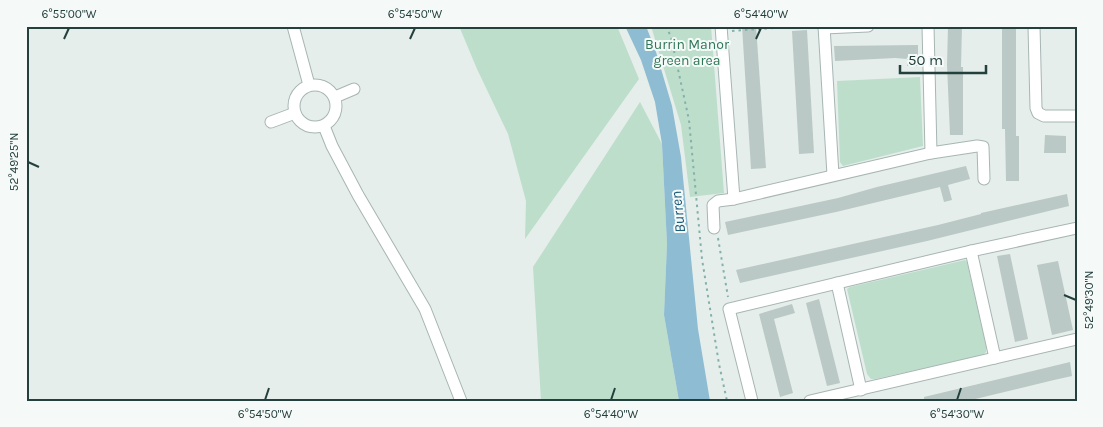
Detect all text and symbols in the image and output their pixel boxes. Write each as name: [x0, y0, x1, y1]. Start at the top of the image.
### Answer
text: 6°55'00"W: [42, 7, 97, 21]
text: 6°54'50"W: [388, 7, 442, 21]
text: 6°54'40"W: [734, 7, 788, 21]
park label: Burrin Manor green area: [645, 36, 730, 69]
scale bar: [900, 42, 987, 74]
text: 50 m: [908, 51, 943, 69]
text: 52°49'25"N: [7, 133, 21, 191]
water label: Burren: [667, 190, 689, 234]
text: 52°49'30"N: [1082, 270, 1096, 330]
text: 6°54'50"W: [238, 407, 292, 421]
text: 6°54'40"W: [584, 407, 638, 421]
text: 6°54'30"W: [930, 407, 985, 421]

